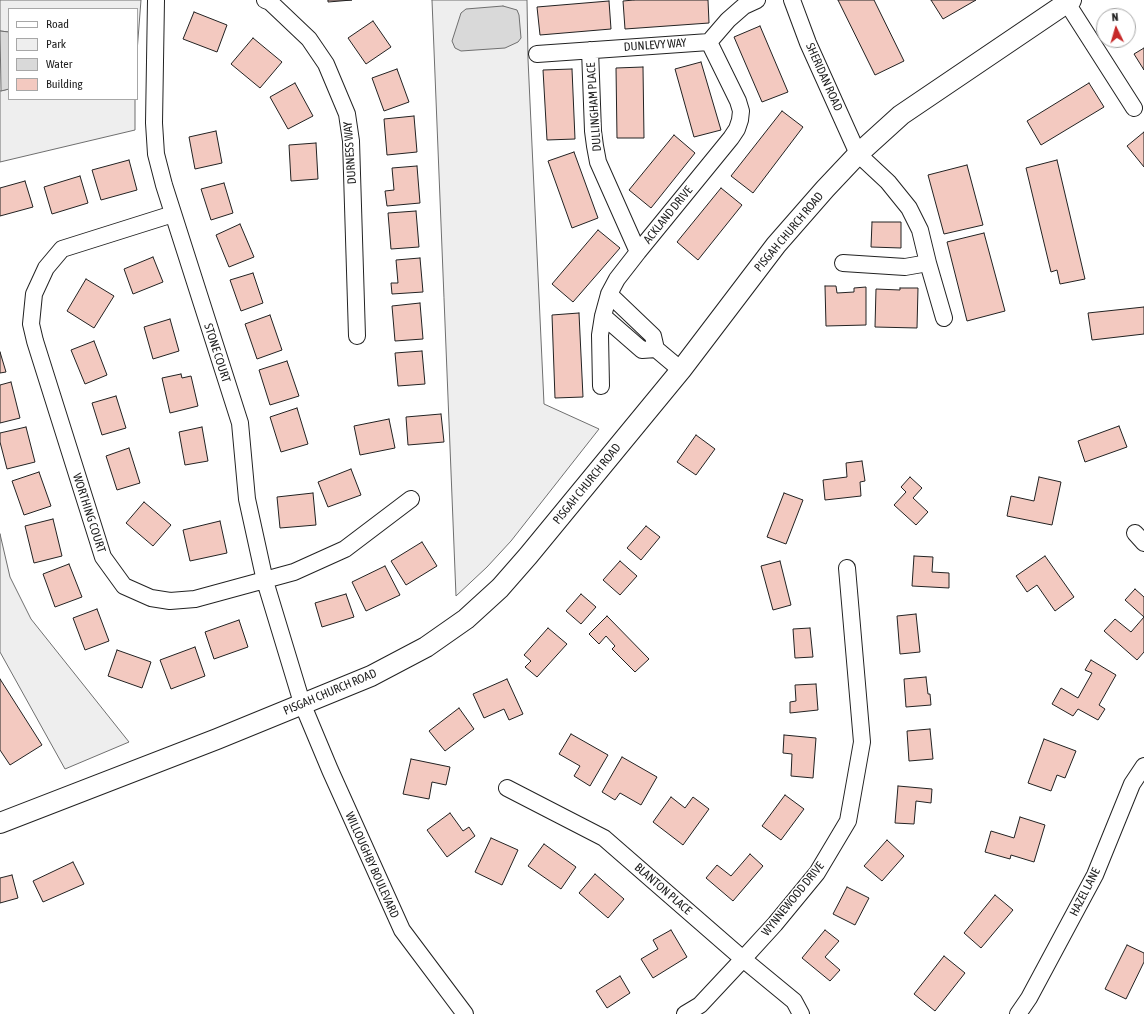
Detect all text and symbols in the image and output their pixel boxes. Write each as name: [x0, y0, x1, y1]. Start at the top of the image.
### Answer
legend: [8, 8, 138, 100]
north arrow: [1096, 8, 1136, 48]
text: N: [1111, 11, 1119, 23]
text: Road: [46, 17, 69, 31]
street label: DUNLEVY WAY: [623, 36, 687, 54]
text: Park: [46, 37, 66, 51]
street label: SHERIDAN ROAD: [803, 41, 845, 113]
text: Water: [46, 57, 72, 71]
street label: DULLINGHAM PLACE: [584, 62, 604, 152]
text: Building: [46, 77, 83, 91]
street label: DURNESS WAY: [341, 121, 359, 185]
street label: ACKLAND DRIVE: [640, 183, 696, 247]
street label: PISGAH CHURCH ROAD: [751, 189, 827, 275]
street label: STONE COURT: [201, 322, 233, 384]
street label: PISGAH CHURCH ROAD: [550, 441, 624, 527]
street label: WORTHING COURT: [69, 472, 109, 554]
street label: PISGAH CHURCH ROAD: [281, 666, 379, 718]
street label: WILLOUGHBY BOULEVARD: [342, 810, 402, 920]
street label: WYNNEWOOD DRIVE: [759, 859, 827, 939]
street label: BLANTON PLACE: [631, 860, 695, 918]
street label: HAZEL LANE: [1067, 865, 1103, 919]

